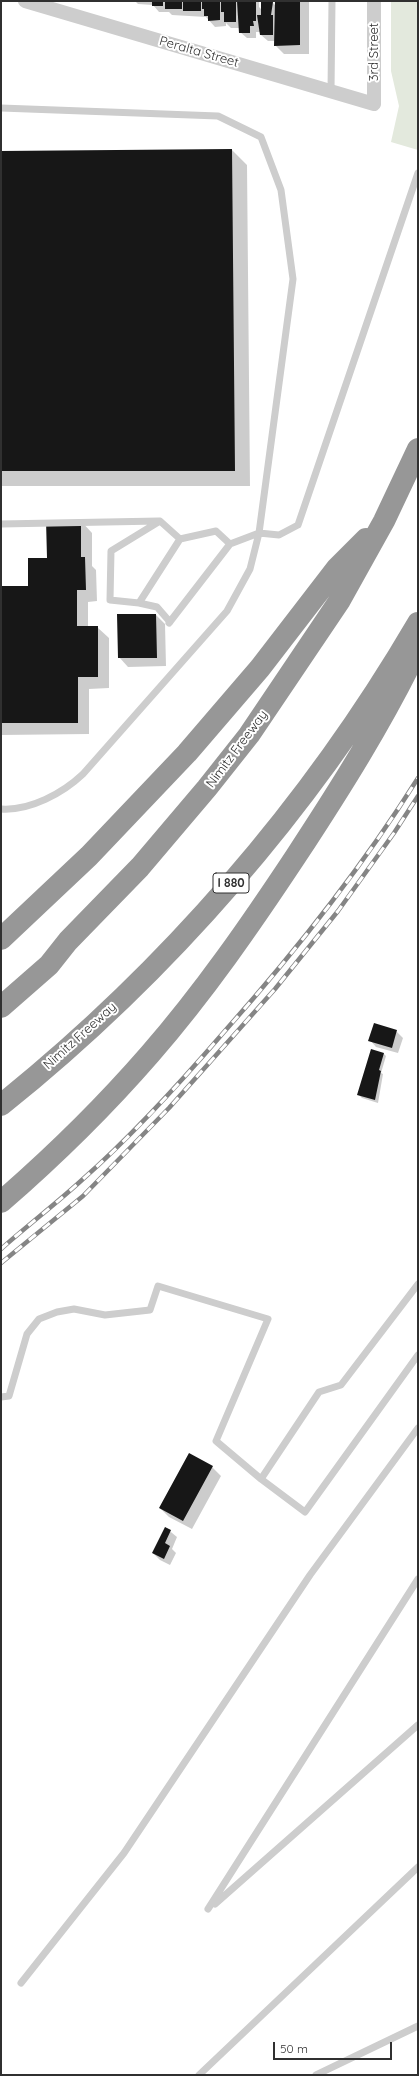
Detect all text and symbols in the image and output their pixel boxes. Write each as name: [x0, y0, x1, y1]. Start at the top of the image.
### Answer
street label: 3rd Street: [366, 23, 382, 81]
street label: Peralta Street: [157, 33, 241, 71]
street label: Nimitz Freeway: [203, 707, 271, 791]
road number: I 880: [213, 873, 249, 893]
street label: Nimitz Freeway: [40, 999, 120, 1073]
scale bar: [275, 2034, 394, 2060]
text: 50 m: [280, 2041, 308, 2056]

